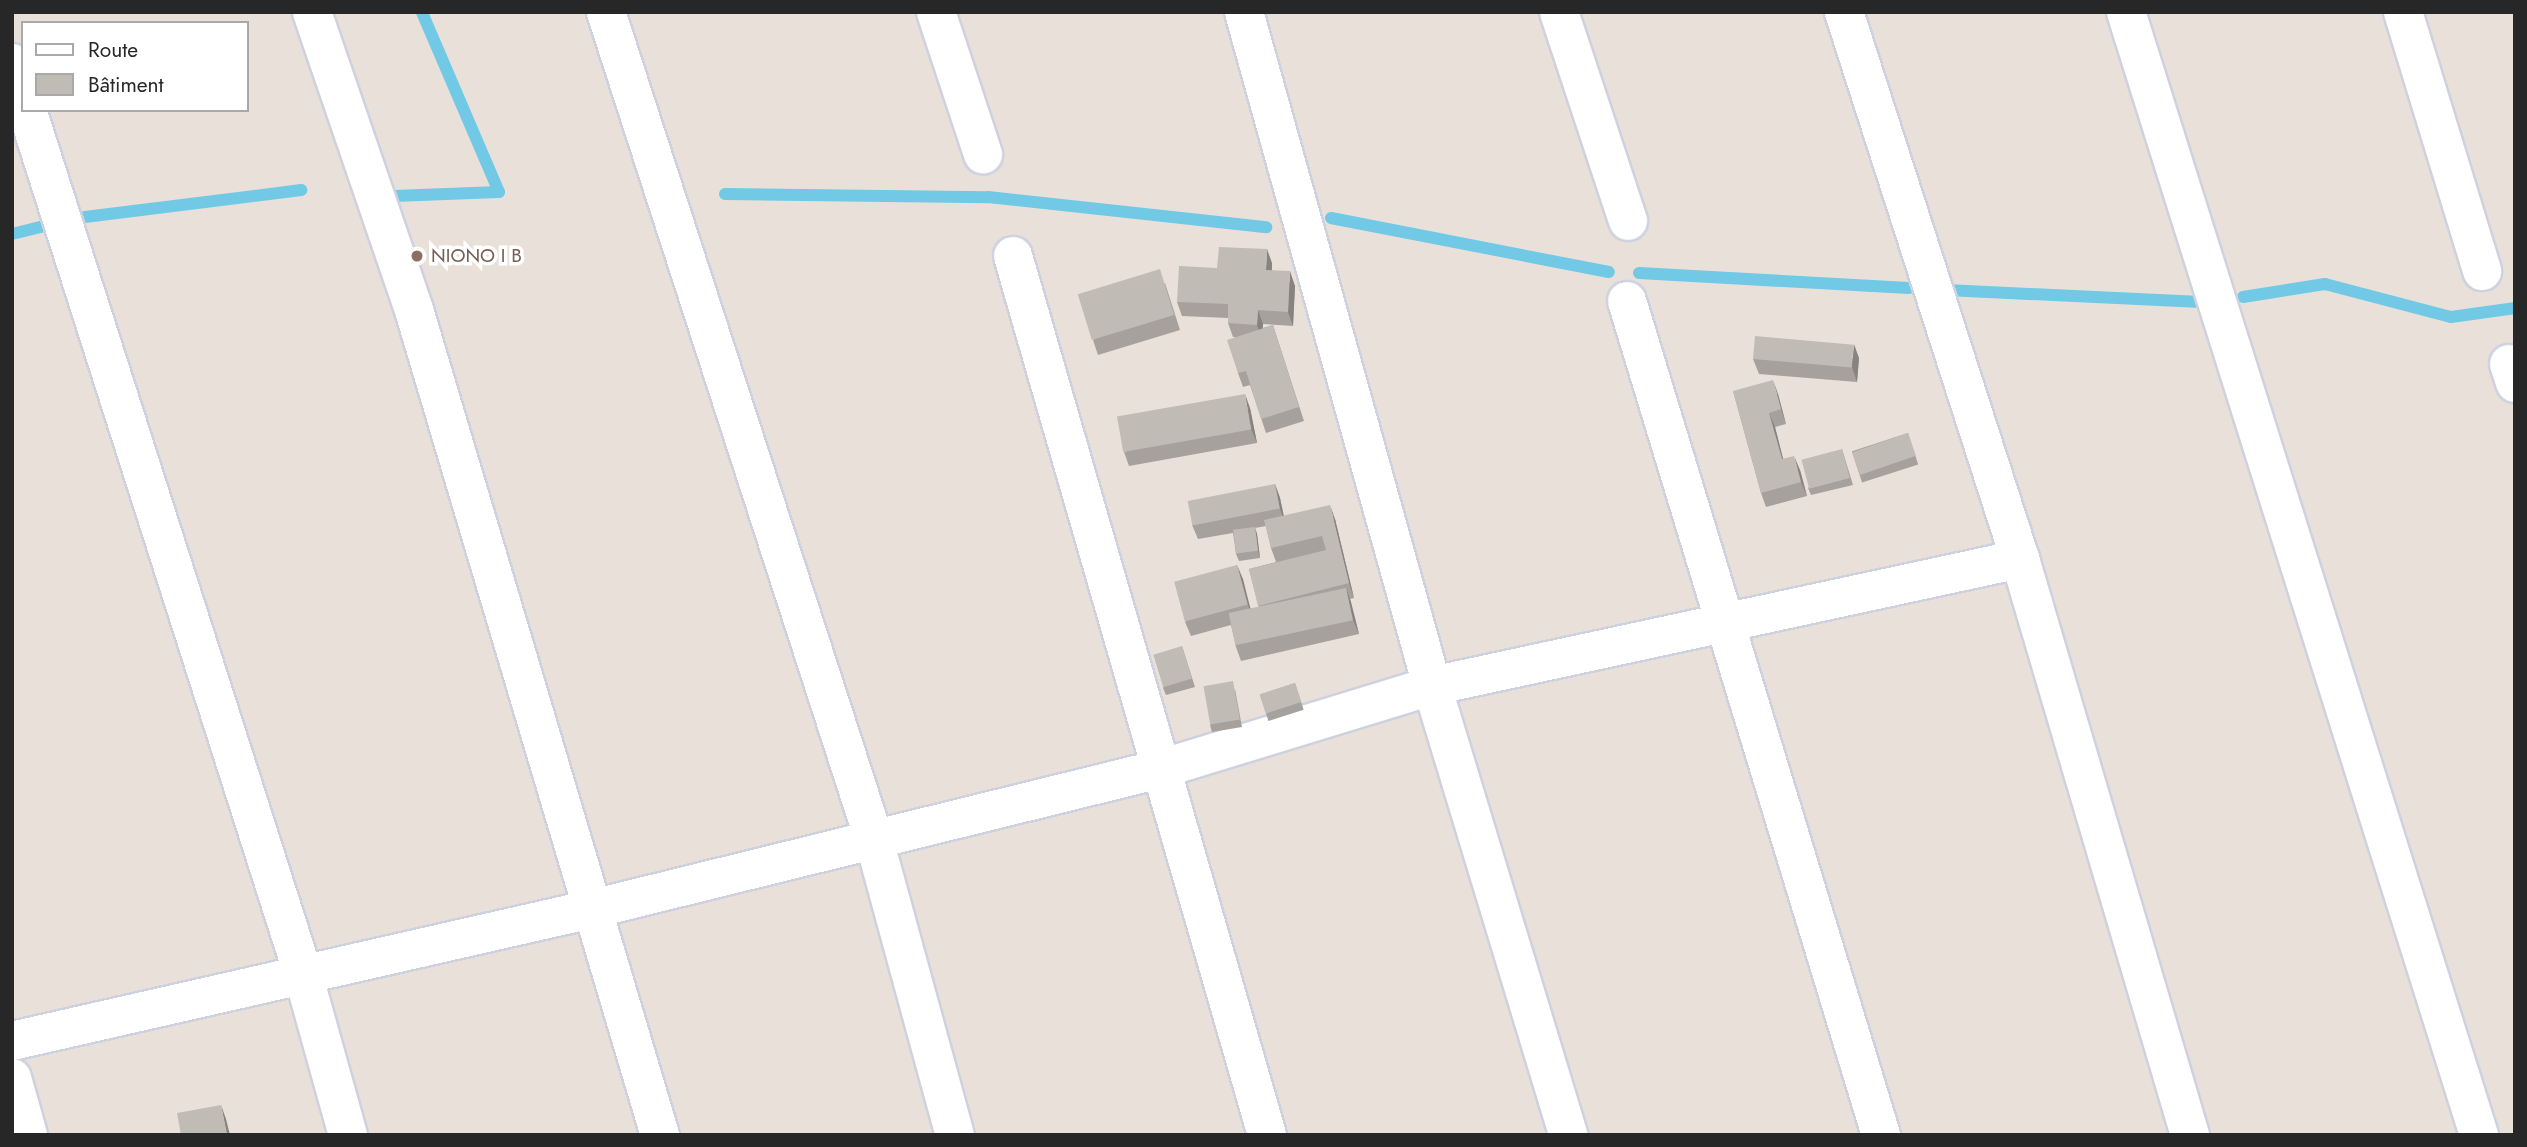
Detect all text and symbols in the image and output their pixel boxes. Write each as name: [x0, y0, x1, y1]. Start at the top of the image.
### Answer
legend: [21, 21, 248, 112]
text: Route: [88, 35, 138, 65]
text: Bâtiment: [88, 70, 164, 100]
place label: NIONO I B: [431, 245, 522, 267]
marker: NIONO I B: [409, 248, 425, 264]

